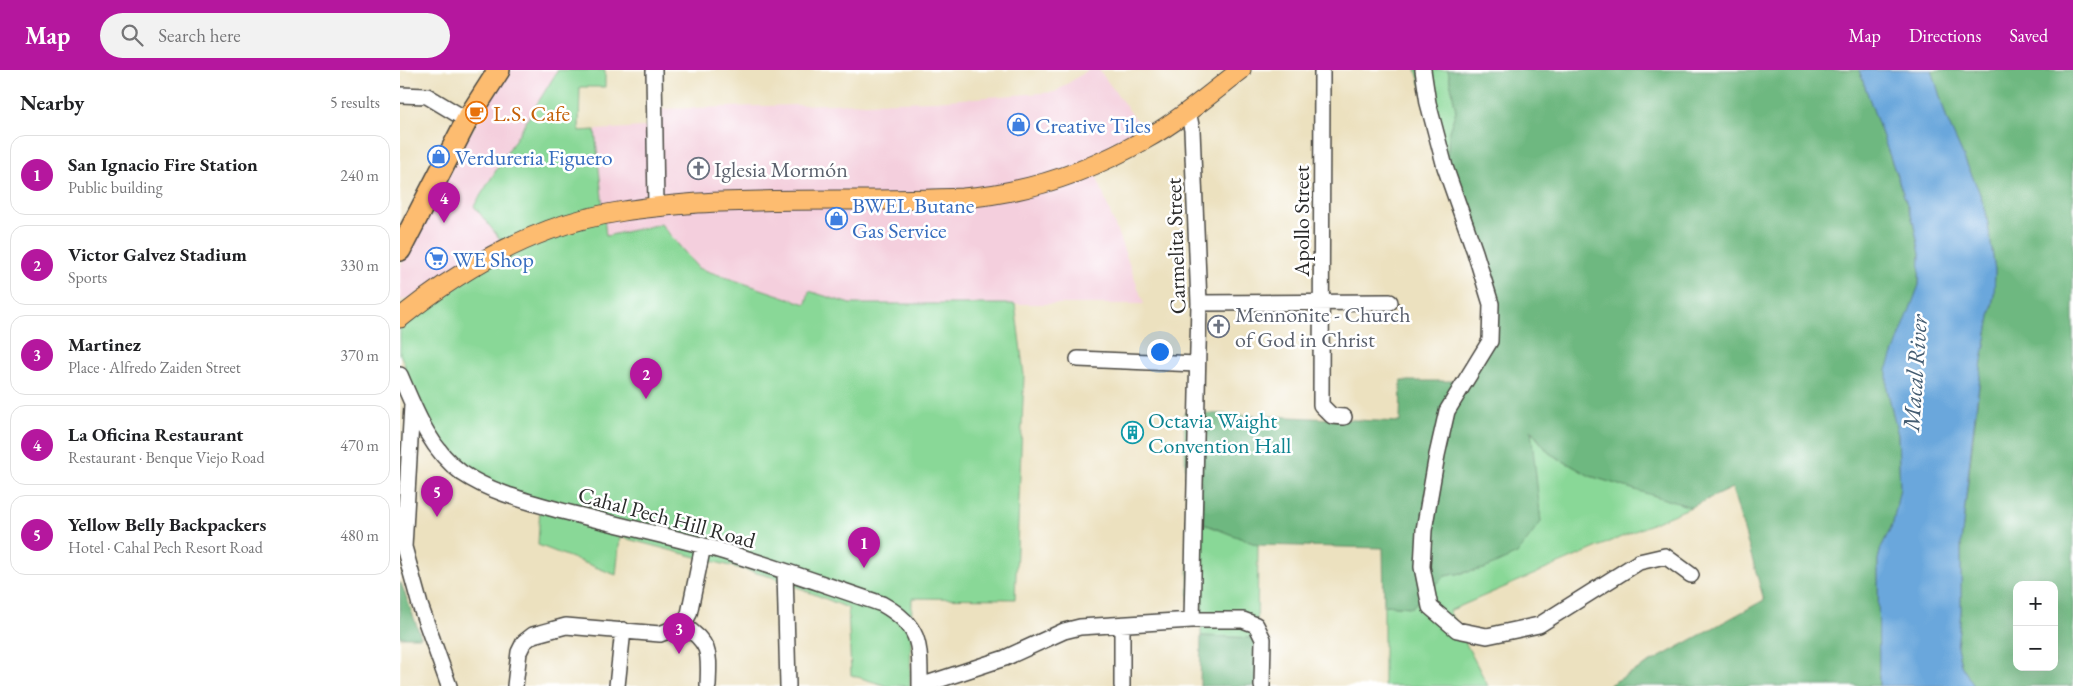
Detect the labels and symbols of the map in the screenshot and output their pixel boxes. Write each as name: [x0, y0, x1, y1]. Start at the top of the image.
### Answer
place label: L.S. Cafe: [493, 99, 570, 128]
cafe icon: L.S. Cafe: [465, 101, 489, 125]
place label: Creative Tiles: [1035, 111, 1151, 140]
shop icon: Creative Tiles: [1007, 113, 1031, 137]
place label: Verdureria Figuero: [455, 143, 613, 172]
shop icon: Verdureria Figuero: [427, 145, 451, 169]
place label: Iglesia Mormón: [714, 155, 848, 184]
church icon: Iglesia Mormón: [686, 157, 710, 181]
street label: Apollo Street: [1287, 165, 1316, 278]
street label: Carmelita Street: [1159, 177, 1192, 315]
pin: 4: [428, 182, 460, 223]
place label: BWEL Butane Gas Service: [852, 191, 975, 245]
shop icon: BWEL Butane Gas Service: [824, 206, 848, 230]
place label: WE Shop: [453, 245, 534, 274]
supermarket icon: WE Shop: [425, 247, 449, 271]
place label: Mennonite - Church of God in Christ: [1235, 300, 1411, 354]
water label: Macal River: [1895, 312, 1934, 434]
church icon: Mennonite - Church of God in Christ: [1207, 315, 1231, 339]
your location: [1147, 339, 1173, 365]
pin: 2: [630, 358, 662, 399]
place label: Octavia Waight Convention Hall: [1148, 406, 1291, 460]
building icon: Octavia Waight Convention Hall: [1120, 421, 1144, 445]
pin: 5: [421, 476, 453, 517]
street label: Cahal Pech Hill Road: [575, 480, 760, 555]
pin: 1: [848, 527, 880, 568]
pin: 3: [663, 613, 695, 654]

